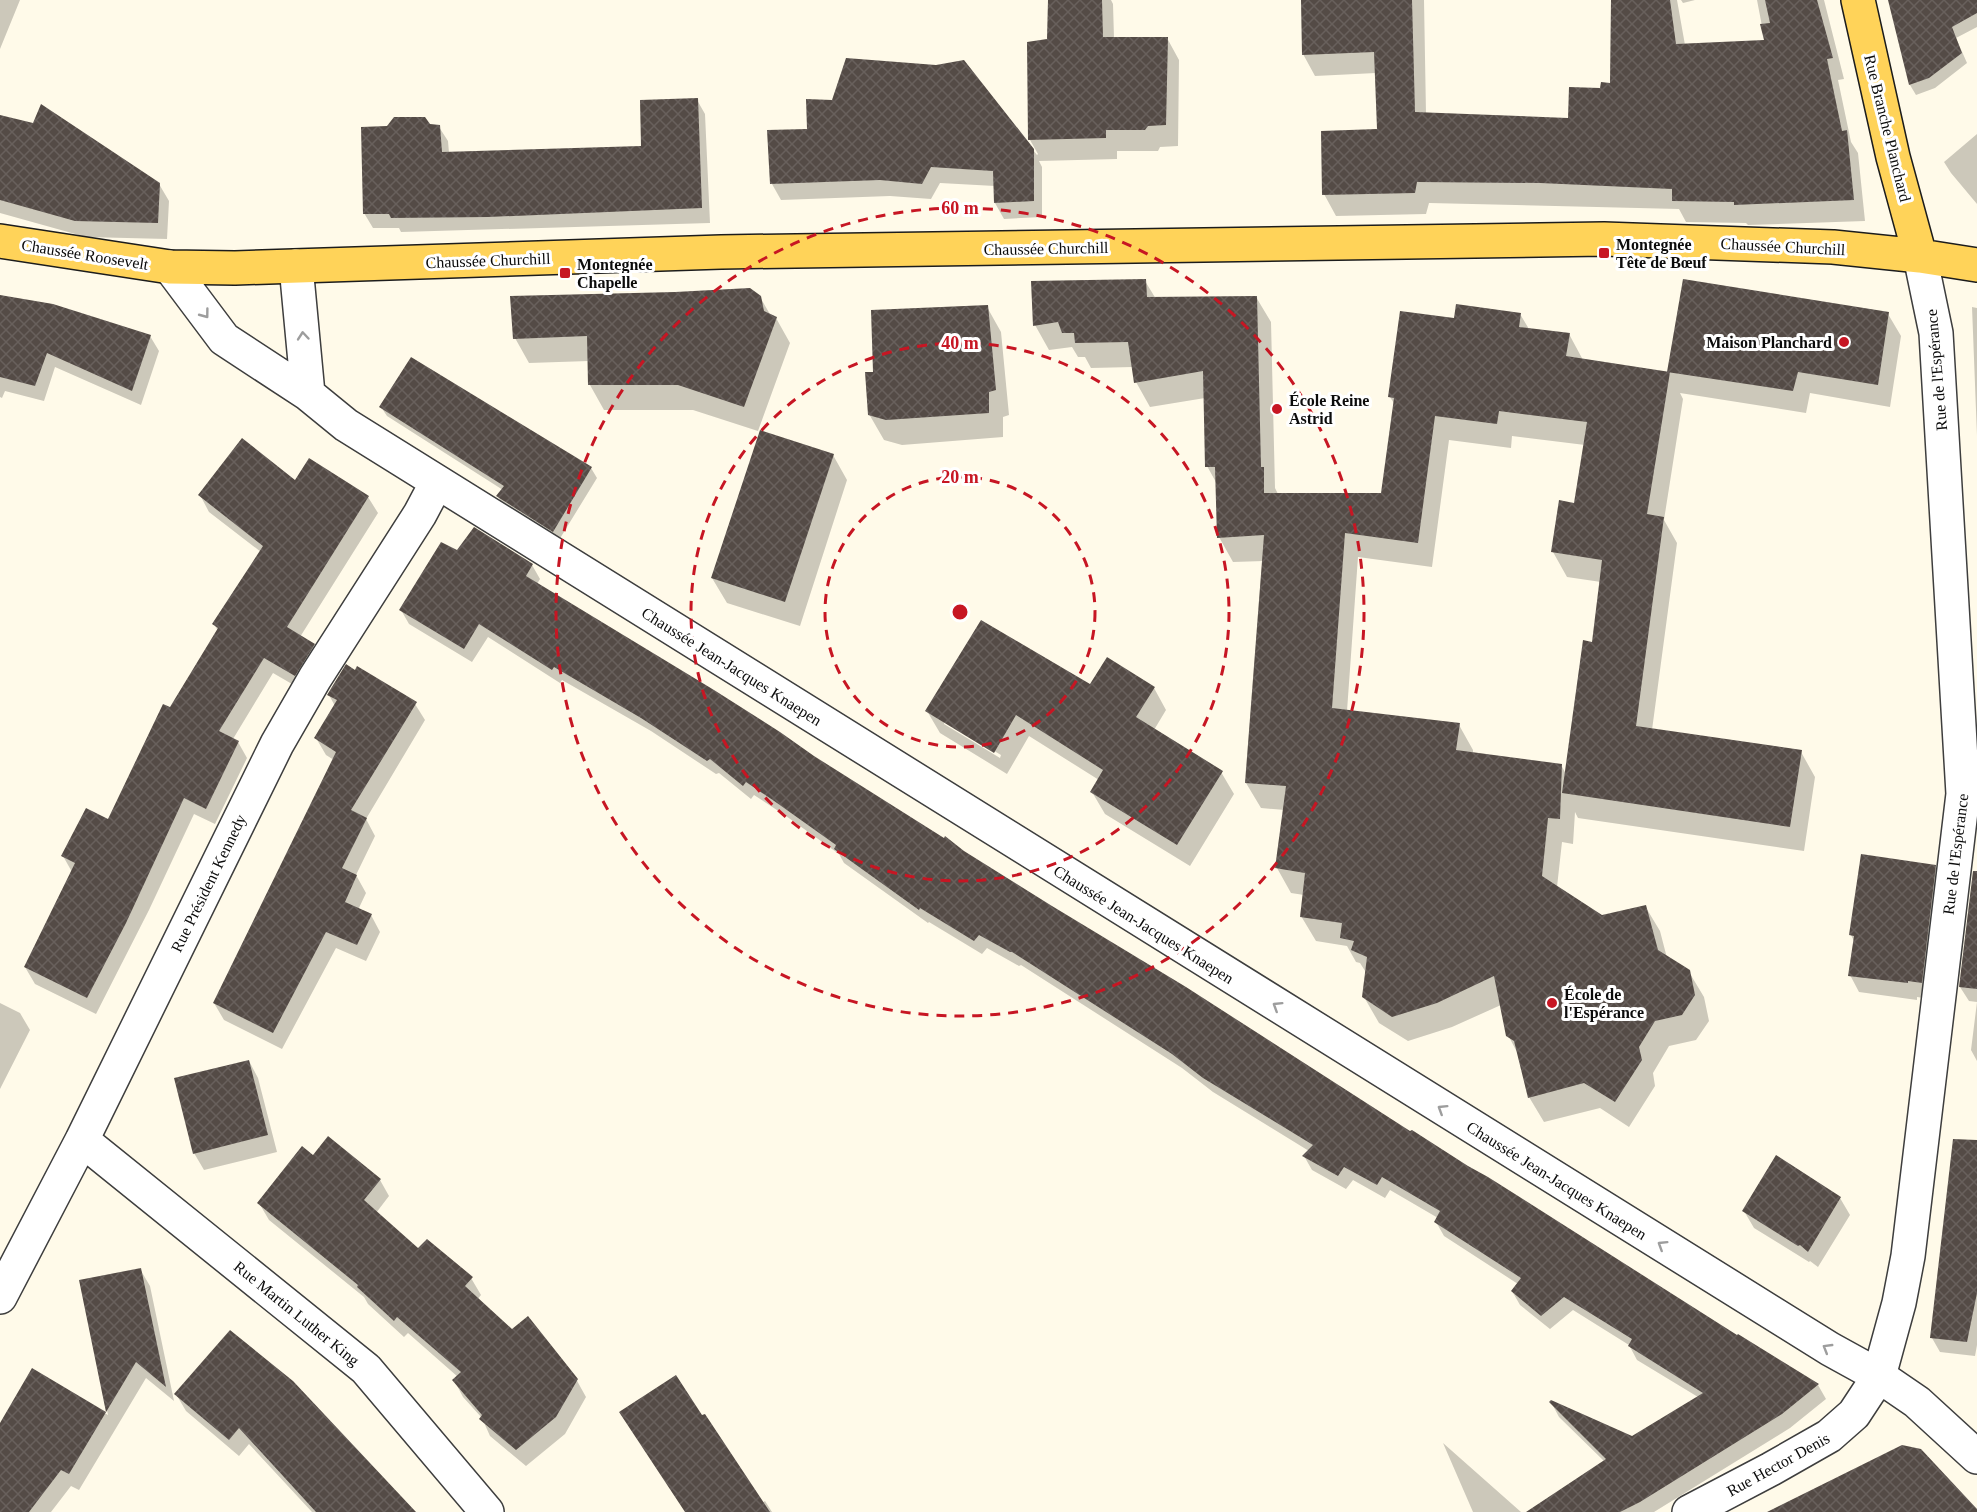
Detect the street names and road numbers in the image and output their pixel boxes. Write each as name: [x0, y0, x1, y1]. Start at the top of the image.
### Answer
street label: Rue Branche Planchard: [1861, 53, 1914, 203]
street label: Chaussée Churchill: [1720, 235, 1846, 258]
street label: Chaussée Roosevelt: [20, 236, 150, 273]
street label: Chaussée Churchill: [983, 239, 1109, 258]
street label: Chaussée Churchill: [425, 250, 551, 271]
street label: Rue de l'Espérance: [1923, 308, 1951, 431]
street label: Chaussée Jean-Jacques Knaepen: [638, 604, 825, 730]
street label: Rue de l'Espérance: [1940, 793, 1972, 916]
street label: Rue Président Kennedy: [168, 812, 250, 955]
street label: Chaussée Jean-Jacques Knaepen: [1050, 862, 1237, 988]
street label: Chaussée Jean-Jacques Knaepen: [1463, 1118, 1650, 1244]
street label: Rue Martin Luther King: [230, 1258, 363, 1370]
street label: Rue Hector Denis: [1724, 1429, 1832, 1500]

